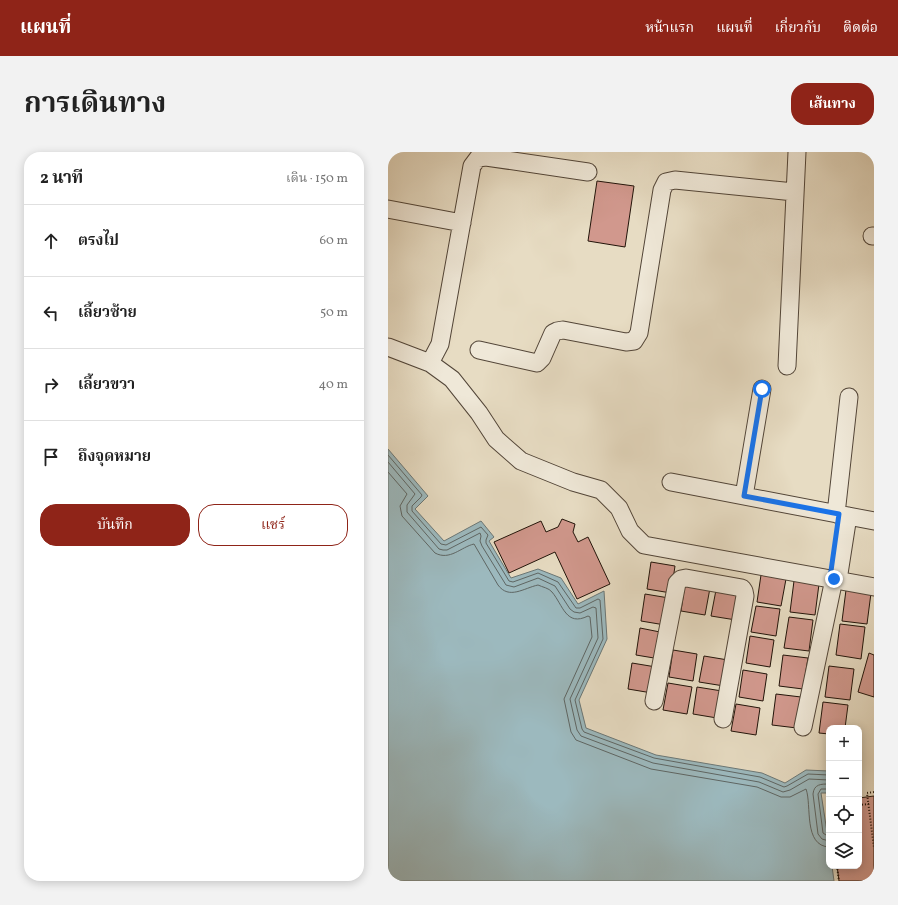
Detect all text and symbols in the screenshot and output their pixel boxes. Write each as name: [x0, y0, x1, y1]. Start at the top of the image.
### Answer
text: แผนที่: [20, 15, 71, 41]
text: หน้าแรก: [645, 19, 694, 38]
text: แผนที่: [716, 19, 753, 38]
text: เกี่ยวกับ: [775, 19, 821, 38]
text: ติดต่อ: [843, 19, 878, 38]
button: เส้นทาง: [791, 83, 874, 125]
text: การเดินทาง: [24, 85, 166, 124]
text: 2 นาที: [40, 167, 83, 190]
text: เดิน · 150 m: [286, 170, 348, 188]
icon: ahead: [40, 230, 62, 252]
text: ตรงไป: [78, 231, 119, 252]
text: 60 m: [320, 232, 348, 250]
icon: left: [40, 302, 62, 324]
text: เลี้ยวซ้าย: [78, 303, 137, 324]
text: 50 m: [320, 304, 348, 322]
icon: right: [40, 374, 62, 396]
text: เลี้ยวขวา: [78, 375, 135, 396]
text: 40 m: [319, 376, 348, 394]
route start: [753, 380, 771, 398]
icon: arrive: [40, 446, 62, 468]
text: ถึงจุดหมาย: [78, 447, 151, 468]
button: บันทึก: [40, 504, 190, 546]
button: แชร์: [198, 504, 348, 546]
route end: [825, 570, 843, 588]
map controls: [826, 725, 862, 869]
button: +: [826, 725, 862, 761]
button: −: [826, 761, 862, 797]
button: locate: [826, 797, 862, 833]
button: layers: [826, 833, 862, 869]

